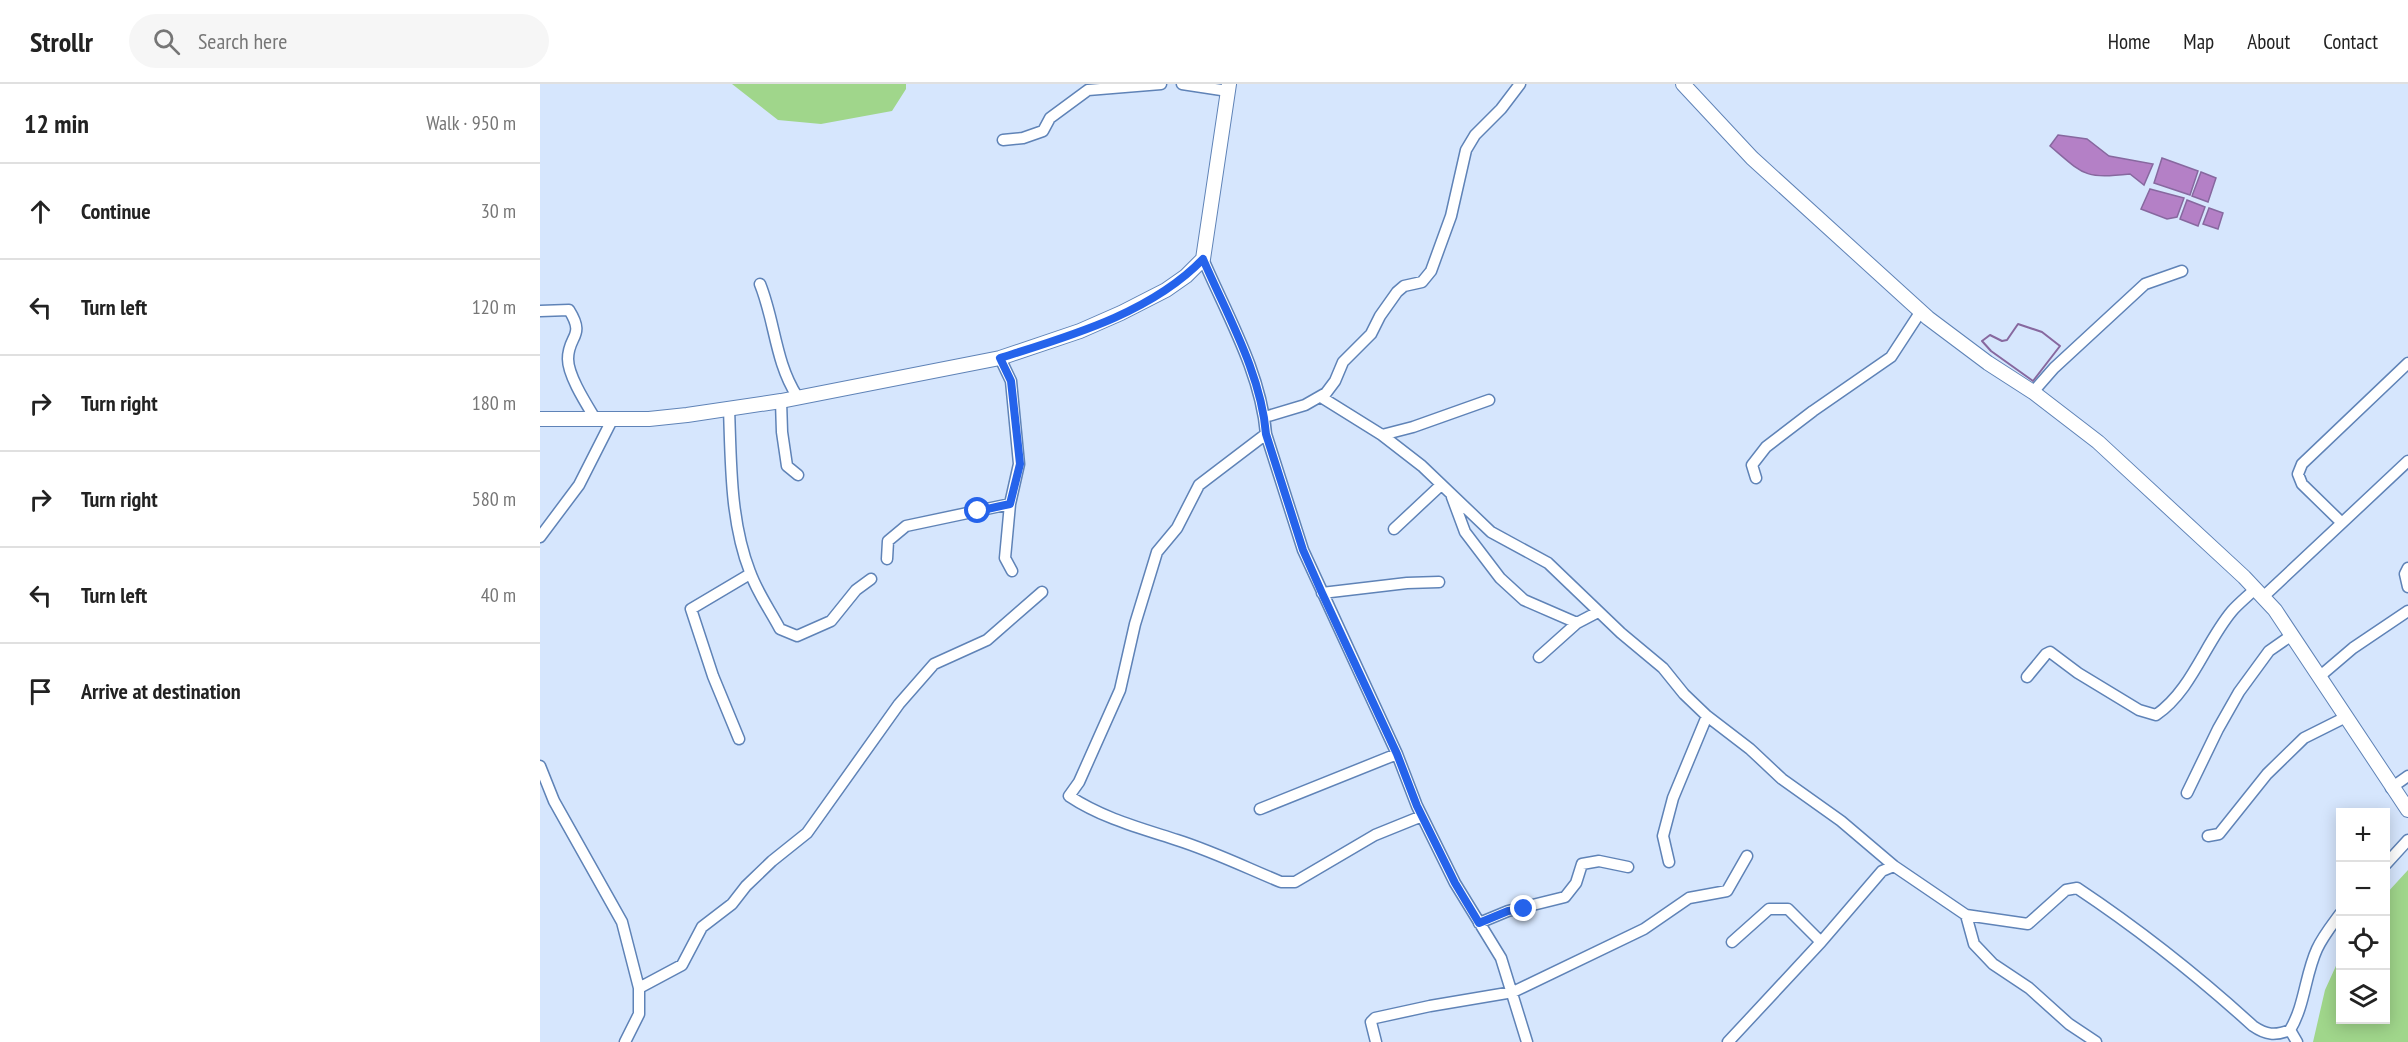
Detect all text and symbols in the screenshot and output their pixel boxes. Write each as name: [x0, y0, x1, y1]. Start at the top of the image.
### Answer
search box: [129, 14, 549, 68]
text: Strollr: [30, 23, 93, 60]
icon: search: [150, 25, 183, 58]
text: Search here: [198, 27, 287, 55]
text: Home: [2108, 28, 2150, 55]
text: Map: [2183, 28, 2214, 55]
text: About: [2247, 28, 2290, 55]
text: Contact: [2323, 28, 2378, 55]
text: 12 min: [24, 107, 89, 140]
text: Walk · 950 m: [426, 110, 516, 136]
icon: ahead: [24, 195, 57, 228]
text: Continue: [81, 197, 151, 225]
text: 30 m: [481, 198, 516, 224]
icon: left: [24, 291, 57, 324]
text: Turn left: [81, 293, 147, 321]
text: 120 m: [472, 294, 516, 320]
icon: right: [24, 387, 57, 420]
text: Turn right: [81, 389, 158, 417]
text: 180 m: [472, 390, 516, 416]
icon: right: [24, 483, 57, 516]
text: Turn right: [81, 485, 158, 513]
text: 580 m: [472, 486, 516, 512]
route start: [964, 497, 990, 523]
icon: left: [24, 579, 57, 612]
text: Turn left: [81, 581, 147, 609]
text: 40 m: [481, 582, 516, 608]
icon: arrive: [24, 675, 57, 708]
text: Arrive at destination: [81, 677, 241, 705]
map controls: [2336, 808, 2390, 1024]
button: +: [2336, 808, 2390, 862]
button: −: [2336, 862, 2390, 916]
route end: [1510, 895, 1536, 921]
button: locate: [2336, 916, 2390, 970]
button: layers: [2336, 970, 2390, 1024]

